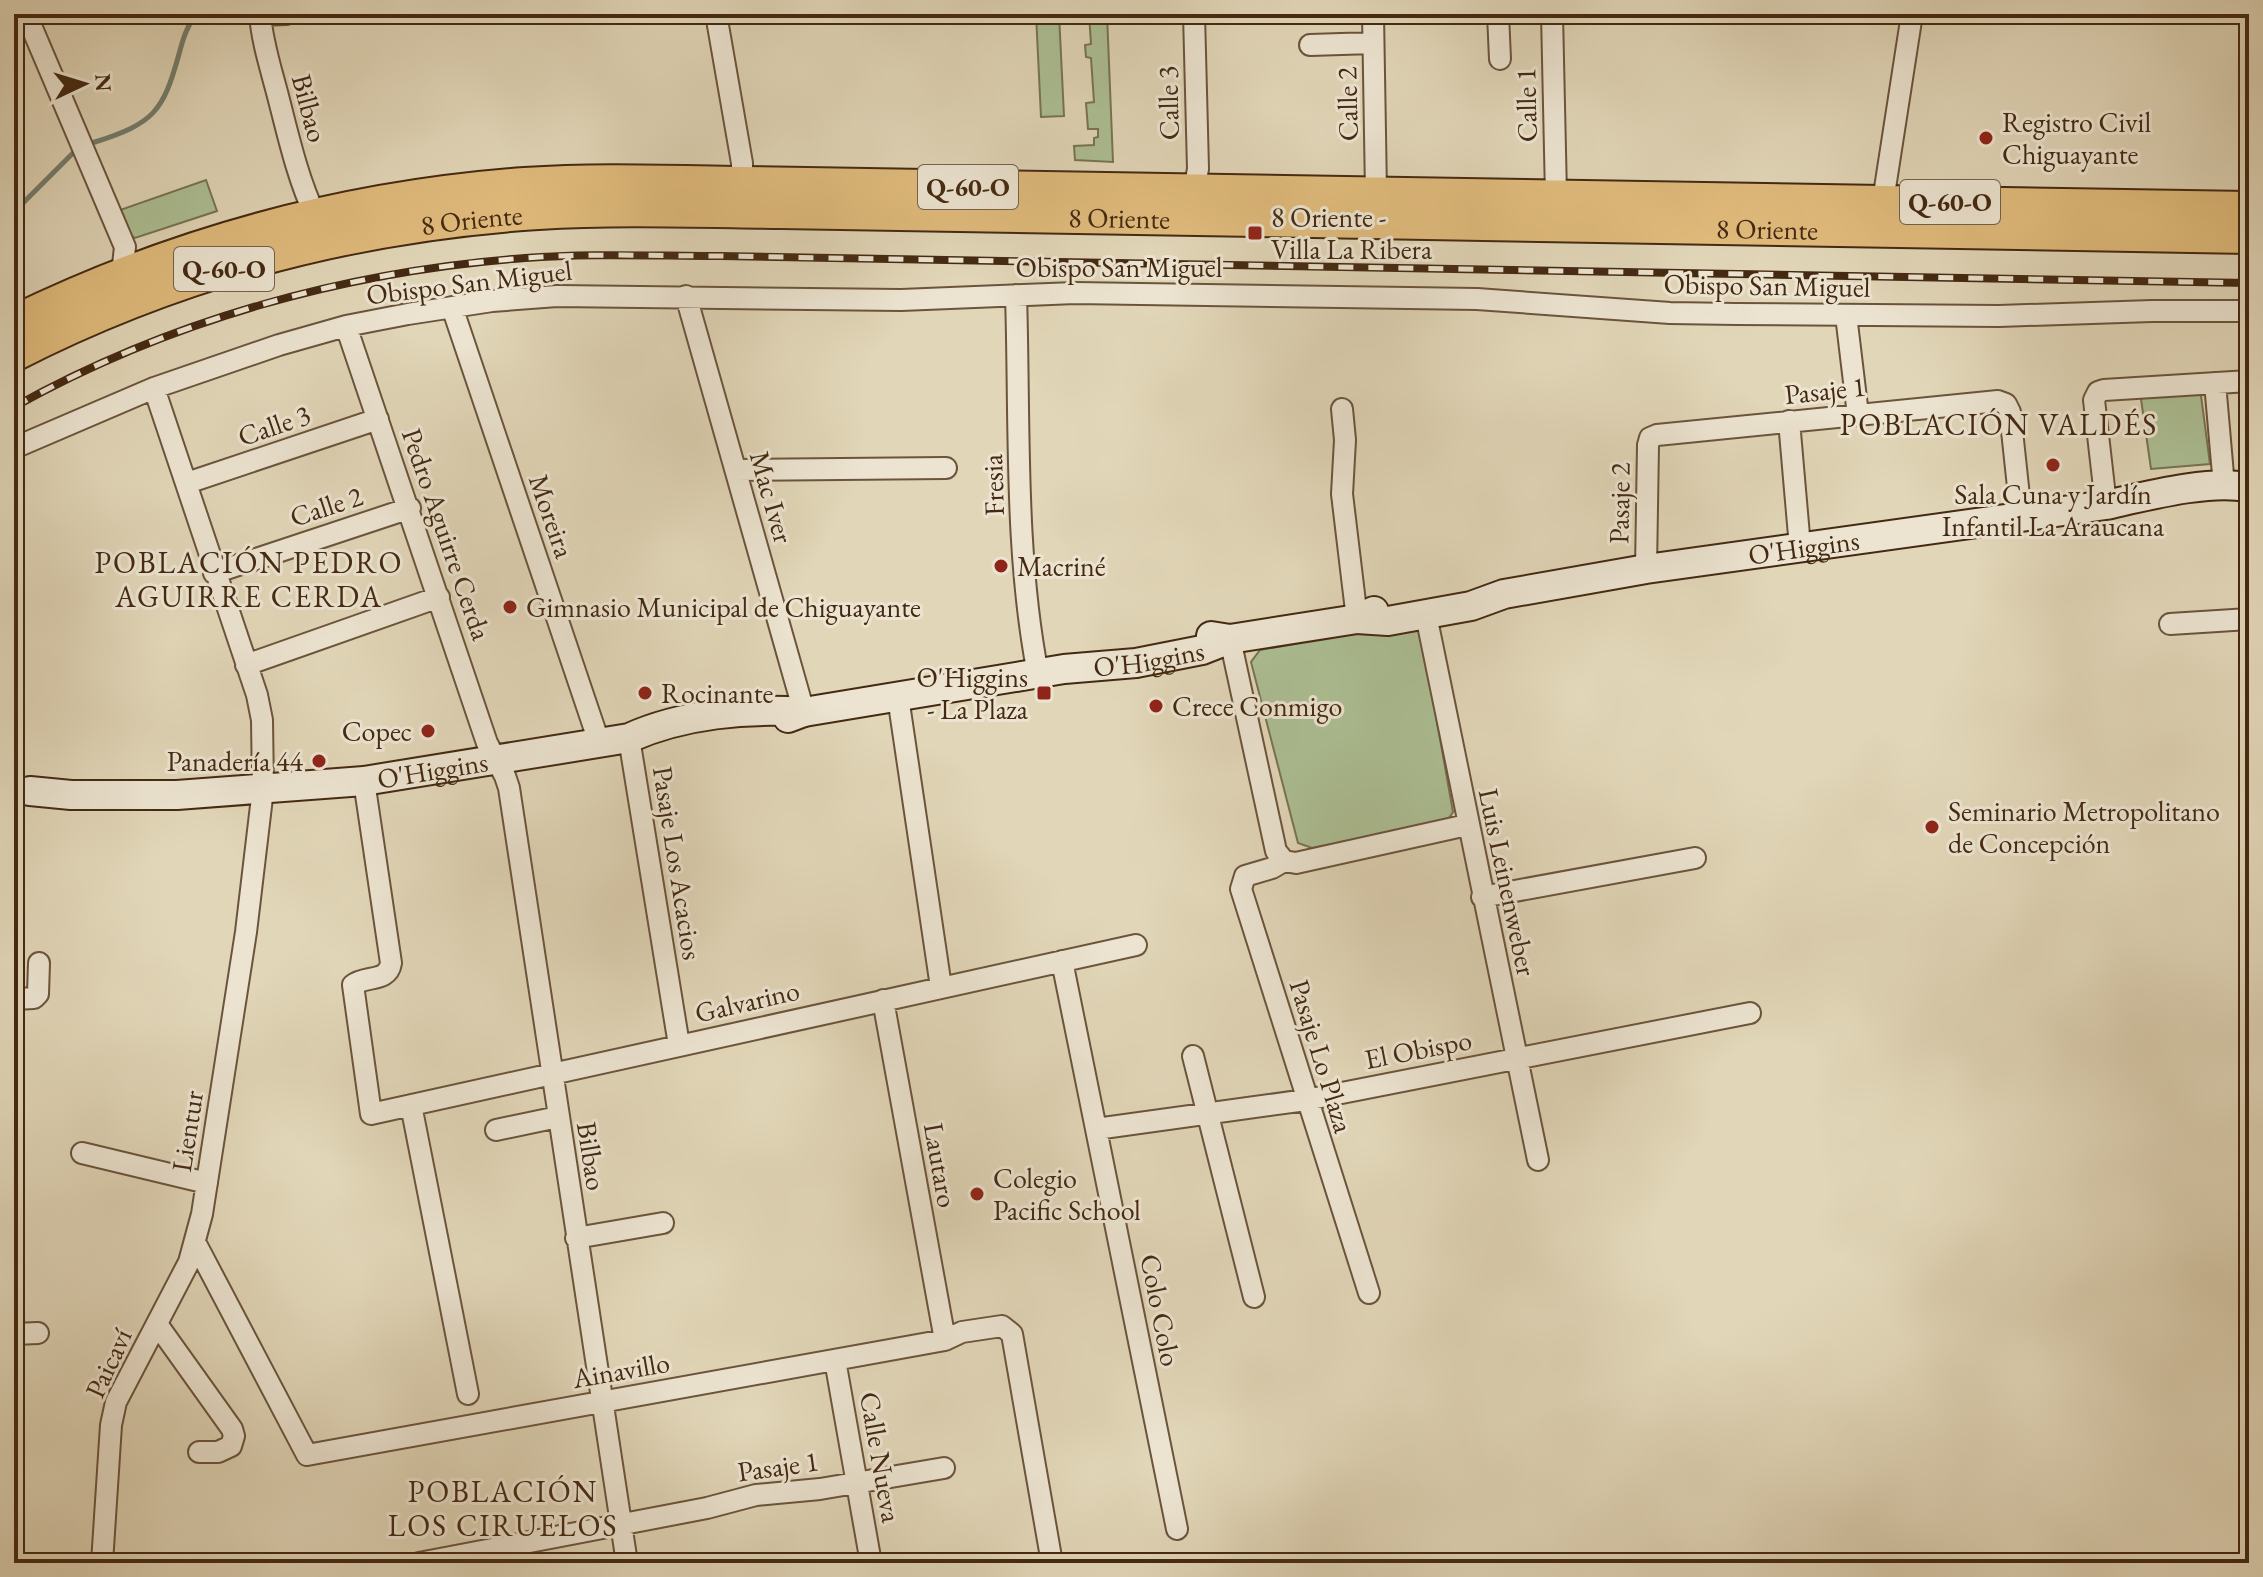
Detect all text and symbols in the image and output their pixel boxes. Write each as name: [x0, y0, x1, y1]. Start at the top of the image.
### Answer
north arrow: [44, 44, 124, 124]
street label: Calle 3: [1149, 65, 1187, 141]
street label: Calle 2: [1328, 66, 1366, 142]
street label: Calle 1: [1507, 67, 1545, 143]
street label: Bilbao: [284, 70, 336, 146]
text: N: [88, 73, 119, 93]
place label: Registro Civil Chiguayante: [2002, 104, 2151, 172]
marker: Registro Civil Chiguayante: [1977, 129, 1995, 147]
road number: Q-60-O: [918, 165, 1018, 209]
road number: Q-60-O: [1900, 180, 2000, 224]
street label: 8 Oriente: [418, 196, 524, 243]
street label: 8 Oriente: [1068, 199, 1171, 237]
place label: 8 Oriente - Villa La Ribera: [1271, 199, 1433, 267]
street label: 8 Oriente: [1716, 210, 1819, 248]
marker: 8 Oriente - Villa La Ribera: [1246, 224, 1264, 242]
road number: Q-60-O: [174, 247, 274, 291]
street label: Obispo San Miguel: [1016, 249, 1223, 285]
street label: Obispo San Miguel: [364, 251, 574, 312]
street label: Obispo San Miguel: [1663, 265, 1871, 305]
street label: Pasaje 1: [1783, 368, 1867, 412]
street label: Calle 3: [233, 396, 315, 454]
district label: POBLACIÓN VALDÉS: [1840, 405, 2158, 444]
street label: Pedro Aguirre Cerda: [394, 423, 500, 645]
street label: Mac Iver: [742, 447, 802, 548]
street label: Fresia: [974, 453, 1012, 516]
marker: Sala Cuna y Jardín Infantil La Araucana: [2044, 456, 2062, 474]
street label: Pasaje 2: [1600, 461, 1638, 544]
street label: Moreira: [521, 469, 583, 563]
place label: Sala Cuna y Jardín Infantil La Araucana: [1942, 476, 2165, 544]
street label: Calle 2: [285, 477, 367, 535]
street label: O'Higgins: [1746, 522, 1862, 573]
district label: POBLACIÓN PEDRO AGUIRRE CERDA: [95, 543, 403, 616]
place label: Macriné: [1017, 548, 1106, 584]
marker: Macriné: [992, 557, 1010, 575]
place label: Gimnasio Municipal de Chiguayante: [526, 589, 921, 625]
marker: Gimnasio Municipal de Chiguayante: [501, 598, 519, 616]
street label: O'Higgins: [1092, 632, 1207, 684]
place label: O'Higgins - La Plaza: [916, 659, 1029, 727]
place label: Rocinante: [661, 675, 774, 711]
marker: Rocinante: [636, 684, 654, 702]
marker: O'Higgins - La Plaza: [1035, 684, 1053, 702]
place label: Crece Conmigo: [1172, 688, 1342, 724]
marker: Crece Conmigo: [1147, 697, 1165, 715]
place label: Copec: [342, 713, 412, 749]
marker: Copec: [419, 722, 437, 740]
place label: Panadería 44: [167, 743, 304, 779]
street label: O'Higgins: [374, 743, 490, 797]
marker: Panadería 44: [310, 752, 328, 770]
street label: Pasaje Los Acacios: [645, 764, 711, 962]
street label: Luis Leinenweber: [1471, 785, 1546, 980]
place label: Seminario Metropolitano de Concepción: [1948, 793, 2220, 861]
marker: Seminario Metropolitano de Concepción: [1923, 818, 1941, 836]
street label: Galvarino: [691, 972, 803, 1030]
street label: Pasaje Lo Plaza: [1282, 975, 1363, 1138]
street label: El Obispo: [1361, 1021, 1475, 1077]
street label: Lientur: [163, 1087, 211, 1174]
street label: Bilbao: [569, 1119, 615, 1193]
street label: Lautaro: [916, 1120, 966, 1210]
place label: Colegio Pacific School: [993, 1160, 1141, 1228]
marker: Colegio Pacific School: [968, 1185, 986, 1203]
street label: Colo Colo: [1133, 1251, 1189, 1369]
street label: Paicaví: [76, 1322, 140, 1404]
street label: Ainavillo: [569, 1344, 672, 1396]
street label: Calle Nueva: [852, 1389, 910, 1526]
street label: Pasaje 1: [735, 1443, 821, 1489]
district label: POBLACIÓN LOS CIRUELOS: [388, 1472, 618, 1545]

